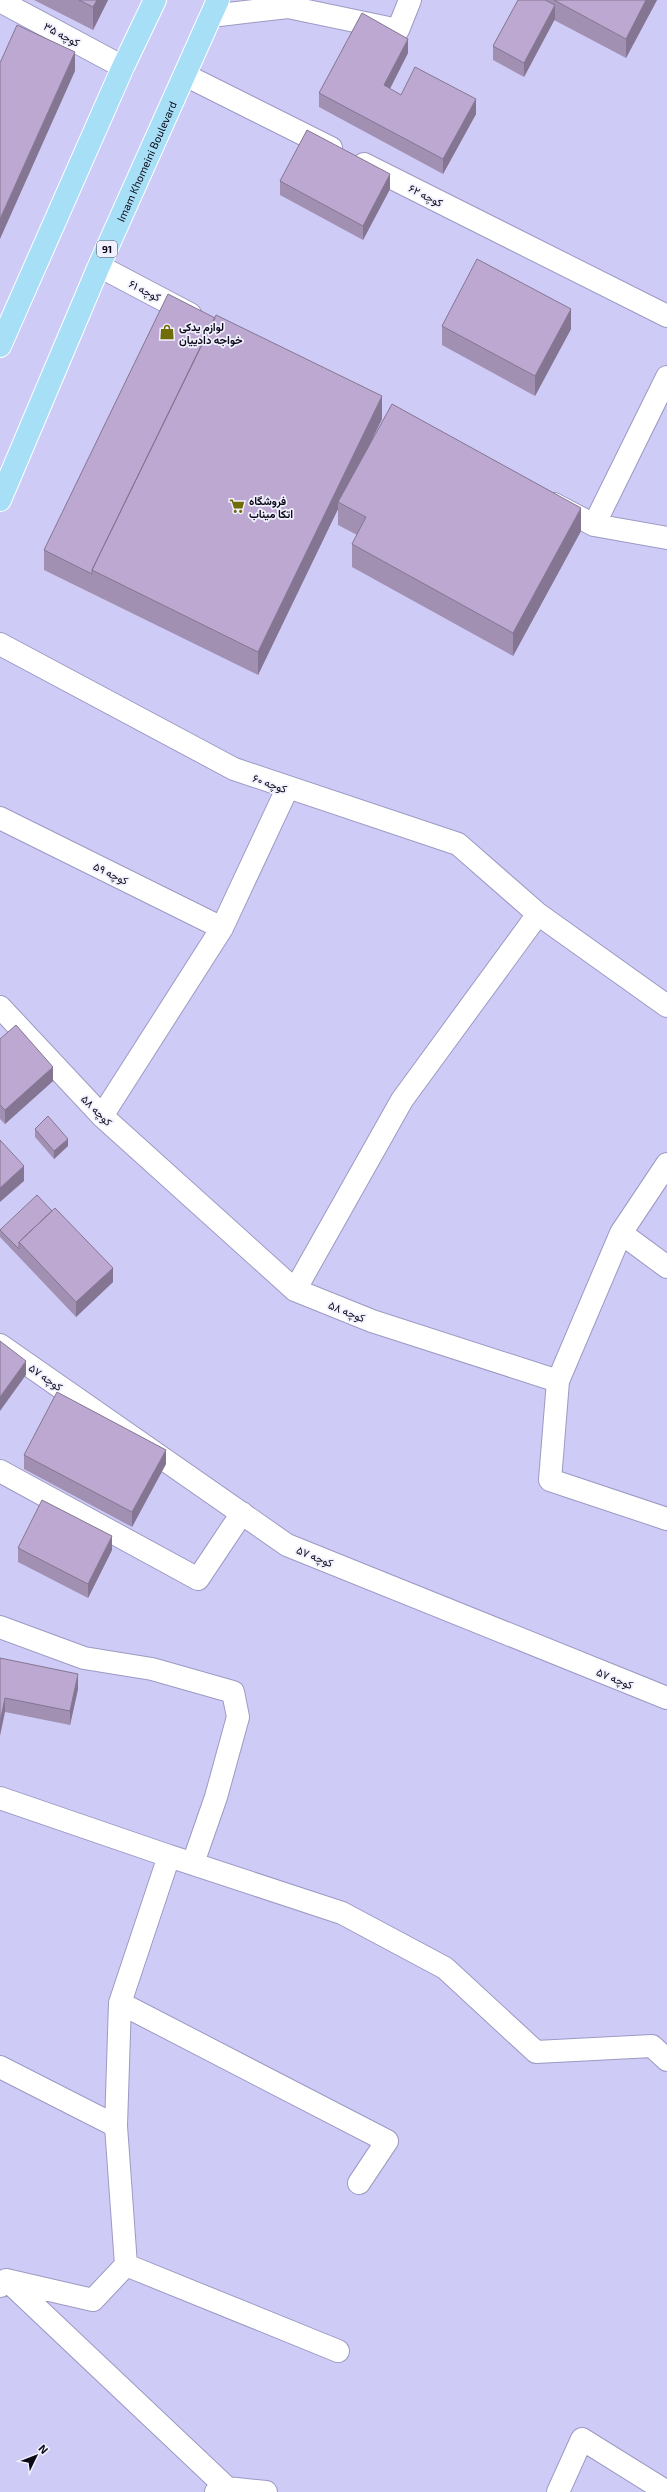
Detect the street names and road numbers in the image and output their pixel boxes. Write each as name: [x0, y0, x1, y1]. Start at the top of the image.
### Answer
street label: کوچه ۳۵: [41, 19, 82, 51]
street label: Imam Khomeini Boulevard: [113, 99, 179, 223]
street label: کوچه ۶۲: [406, 181, 445, 211]
road number: 91: [97, 241, 117, 257]
street label: کوچه ۶۱: [126, 277, 163, 305]
street label: کوچه ۶۰: [251, 771, 289, 797]
street label: کوچه ۵۹: [91, 859, 131, 889]
street label: کوچه ۵۸: [77, 1092, 115, 1130]
street label: کوچه ۵۸: [326, 1298, 367, 1326]
street label: کوچه ۵۷: [25, 1361, 65, 1395]
street label: کوچه ۵۷: [294, 1543, 335, 1571]
street label: کوچه ۵۷: [594, 1665, 635, 1693]

